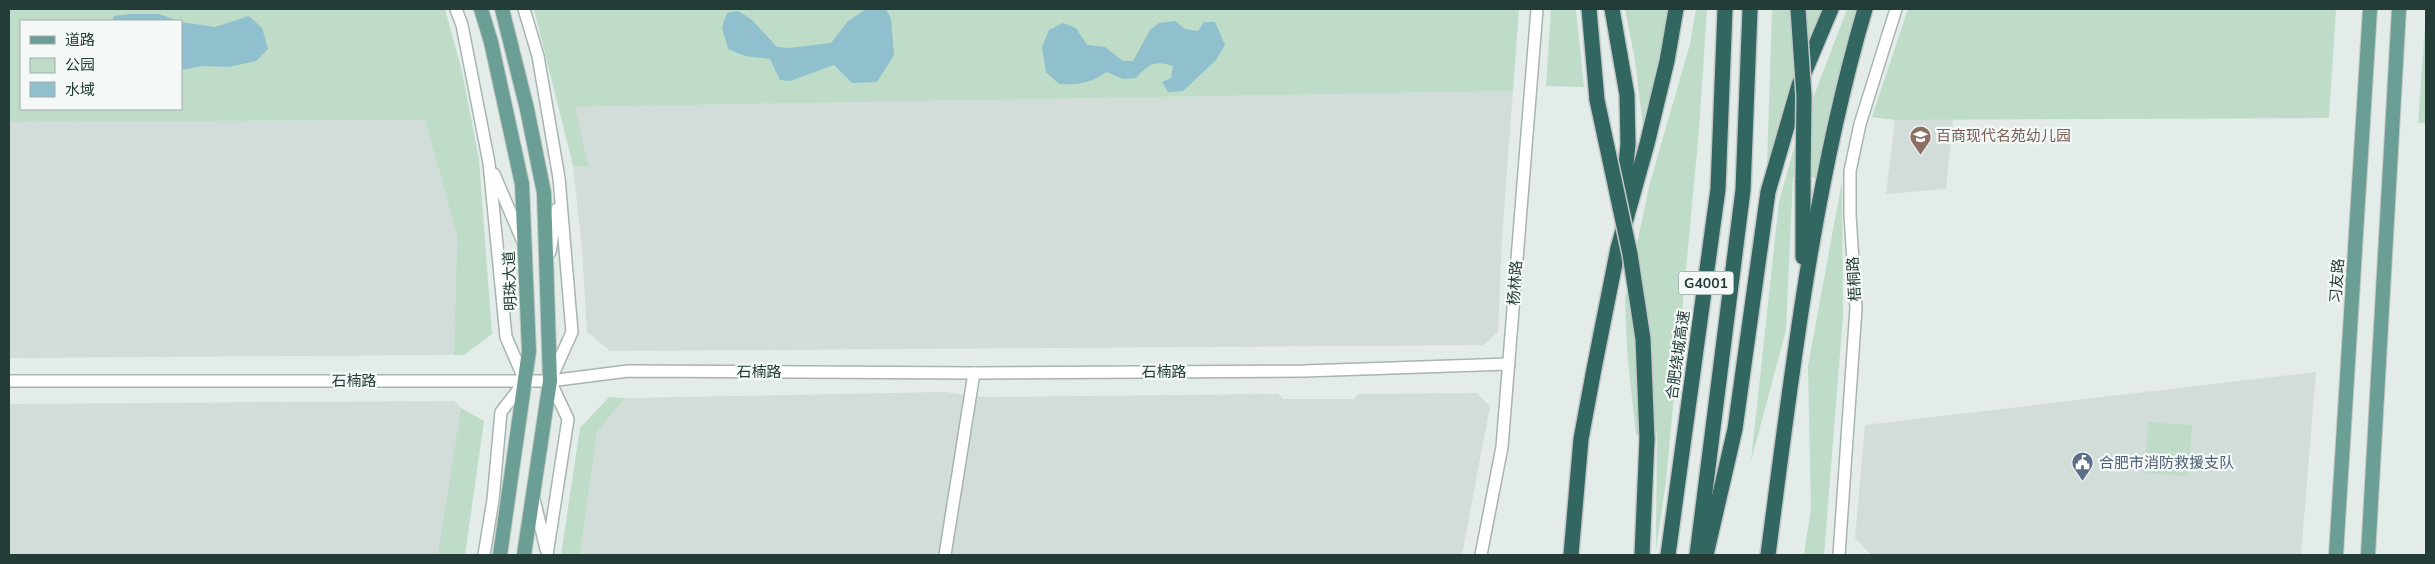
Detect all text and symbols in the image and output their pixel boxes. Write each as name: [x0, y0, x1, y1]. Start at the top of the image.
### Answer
legend: [20, 20, 182, 110]
text: 道路: [65, 30, 95, 49]
text: 公园: [65, 55, 95, 74]
text: 水域: [65, 80, 95, 99]
school or university icon: 百商现代名苑幼儿园: [1908, 124, 1932, 155]
place label: 百商现代名苑幼儿园: [1936, 126, 2071, 145]
street label: 明珠大道: [499, 251, 520, 311]
street label: 梧桐路: [1843, 256, 1864, 302]
street label: 习友路: [2325, 258, 2348, 304]
street label: 杨林路: [1503, 260, 1526, 306]
road number: G4001: [1678, 272, 1734, 294]
street label: 合肥绕城高速: [1662, 309, 1693, 401]
street label: 石楠路: [736, 362, 782, 381]
street label: 石楠路: [1141, 362, 1187, 381]
street label: 石楠路: [331, 371, 377, 390]
public building icon: 合肥市消防救援支队: [2071, 451, 2095, 482]
place label: 合肥市消防救援支队: [2099, 453, 2234, 472]

